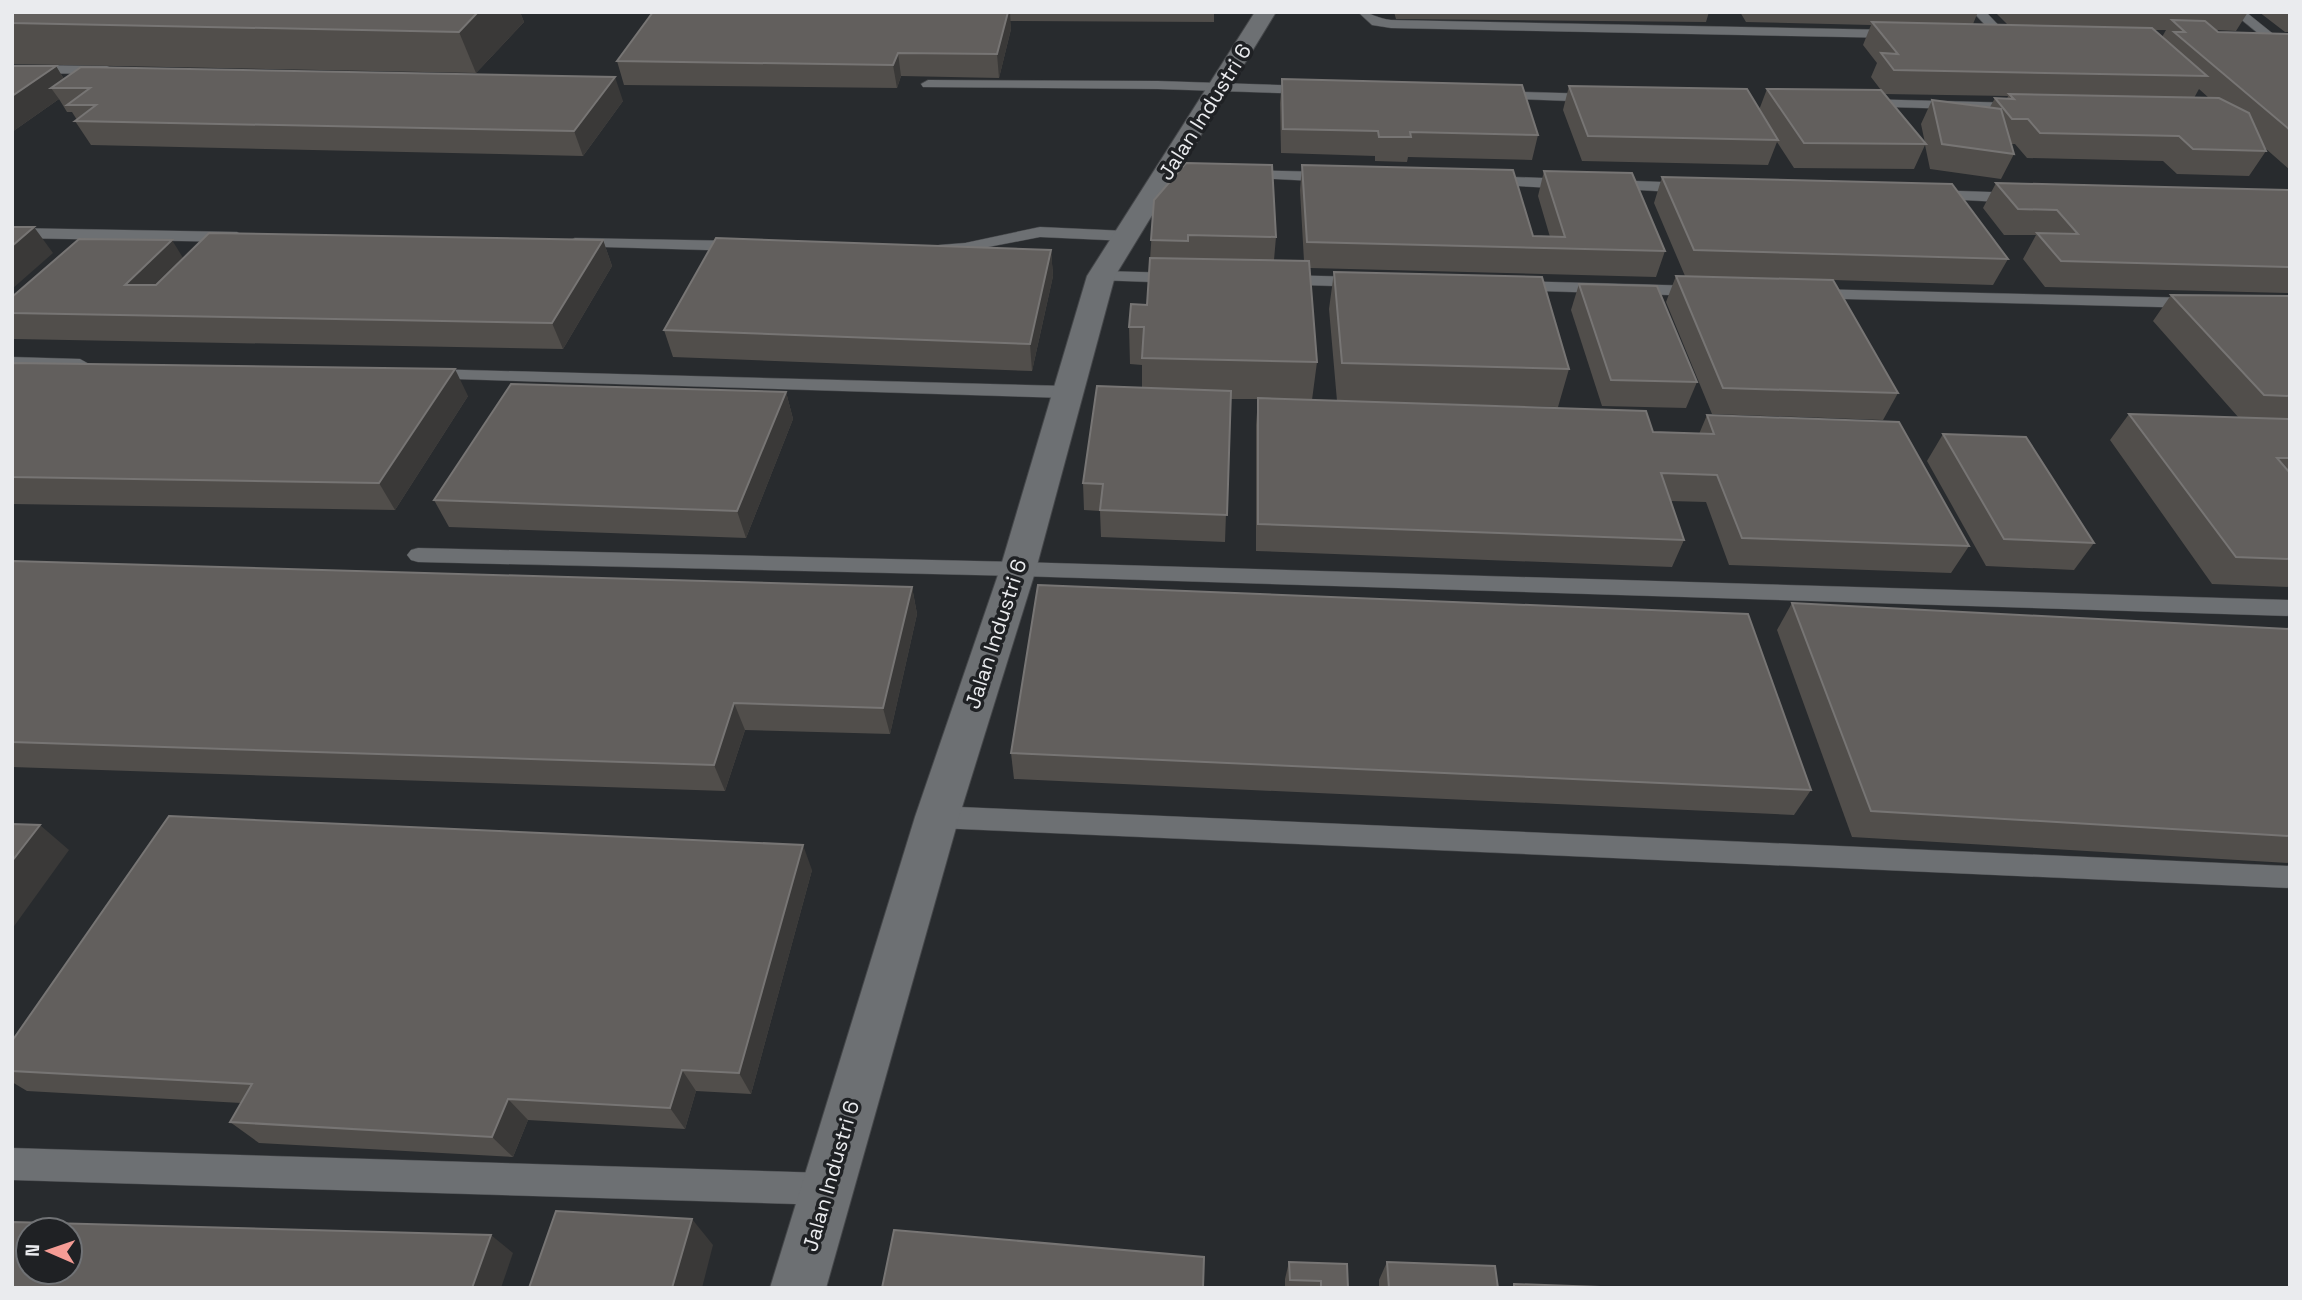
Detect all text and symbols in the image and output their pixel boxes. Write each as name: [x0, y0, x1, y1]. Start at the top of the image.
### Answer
street label: Jalan Industri 6: [1152, 39, 1257, 185]
street label: Jalan Industri 6: [959, 556, 1032, 712]
street label: Jalan Industri 6: [796, 1097, 865, 1254]
north arrow: [14, 1216, 84, 1286]
text: N: [20, 1244, 45, 1257]

